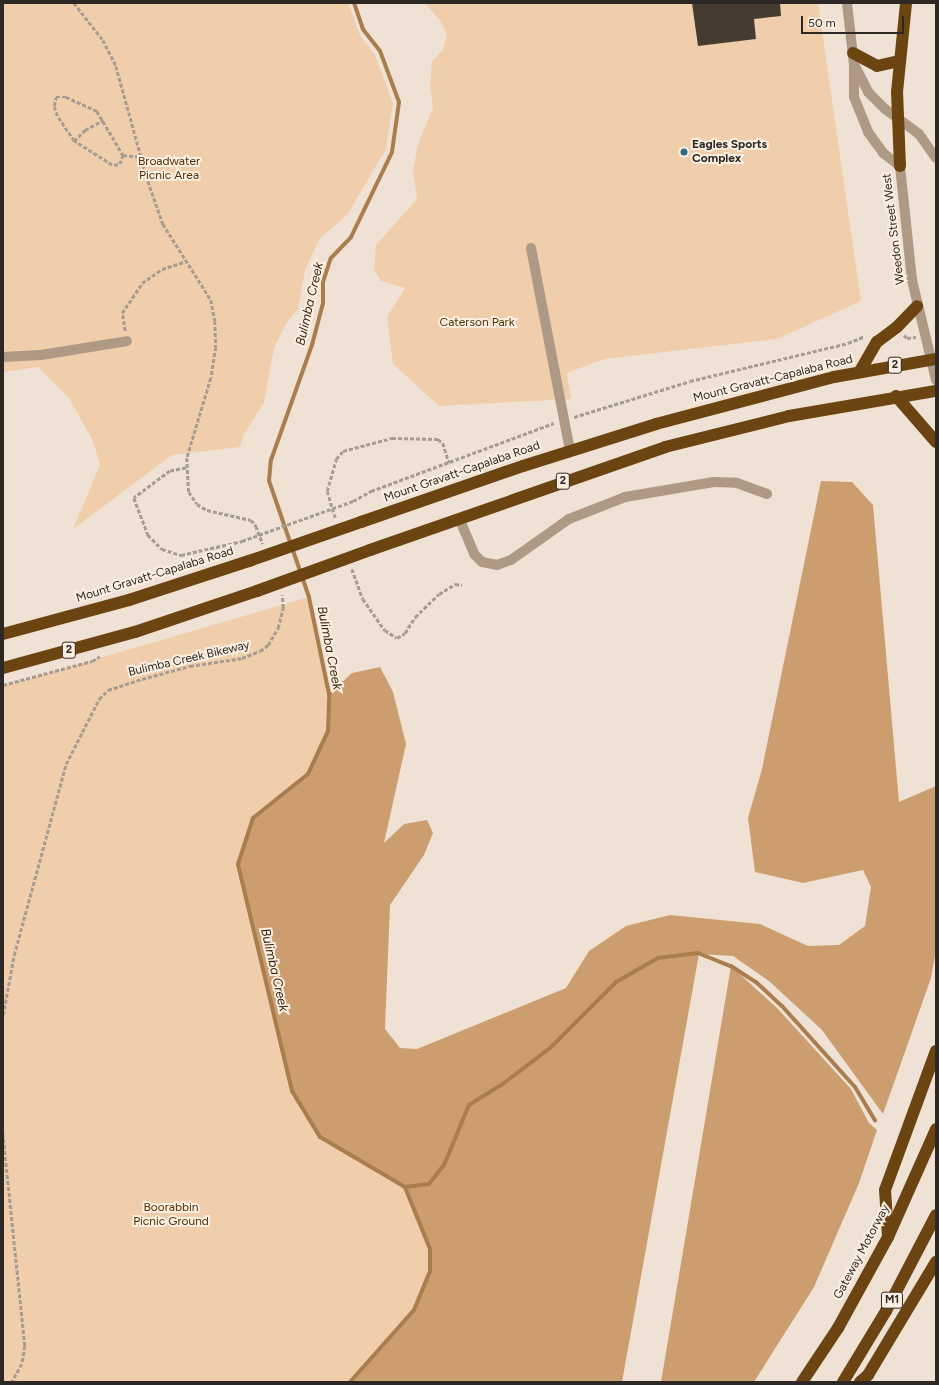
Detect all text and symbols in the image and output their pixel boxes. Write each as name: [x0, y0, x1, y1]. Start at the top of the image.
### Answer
scale bar: [803, 8, 906, 34]
text: 50 m: [808, 16, 836, 30]
place label: Eagles Sports Complex: [692, 138, 767, 166]
marker: Eagles Sports Complex: [679, 147, 689, 157]
park label: Broadwater Picnic Area: [138, 155, 200, 183]
street label: Weedon Street West: [880, 173, 908, 285]
water label: Bulimba Creek: [293, 261, 327, 347]
park label: Caterson Park: [440, 316, 514, 330]
street label: Mount Gravatt-Capalaba Road: [692, 352, 854, 406]
road number: 2: [887, 356, 903, 374]
street label: Mount Gravatt-Capalaba Road: [382, 438, 542, 506]
road number: 2: [555, 472, 571, 490]
street label: Mount Gravatt-Capalaba Road: [74, 544, 236, 606]
water label: Bulimba Creek: [313, 605, 345, 691]
street label: Bulimba Creek Bikeway: [127, 638, 251, 680]
road number: 2: [61, 641, 77, 659]
water label: Bulimba Creek: [257, 927, 291, 1013]
park label: Boorabbin Picnic Ground: [133, 1201, 209, 1229]
street label: Gateway Motorway: [831, 1202, 893, 1302]
road number: M1: [880, 1291, 904, 1309]

